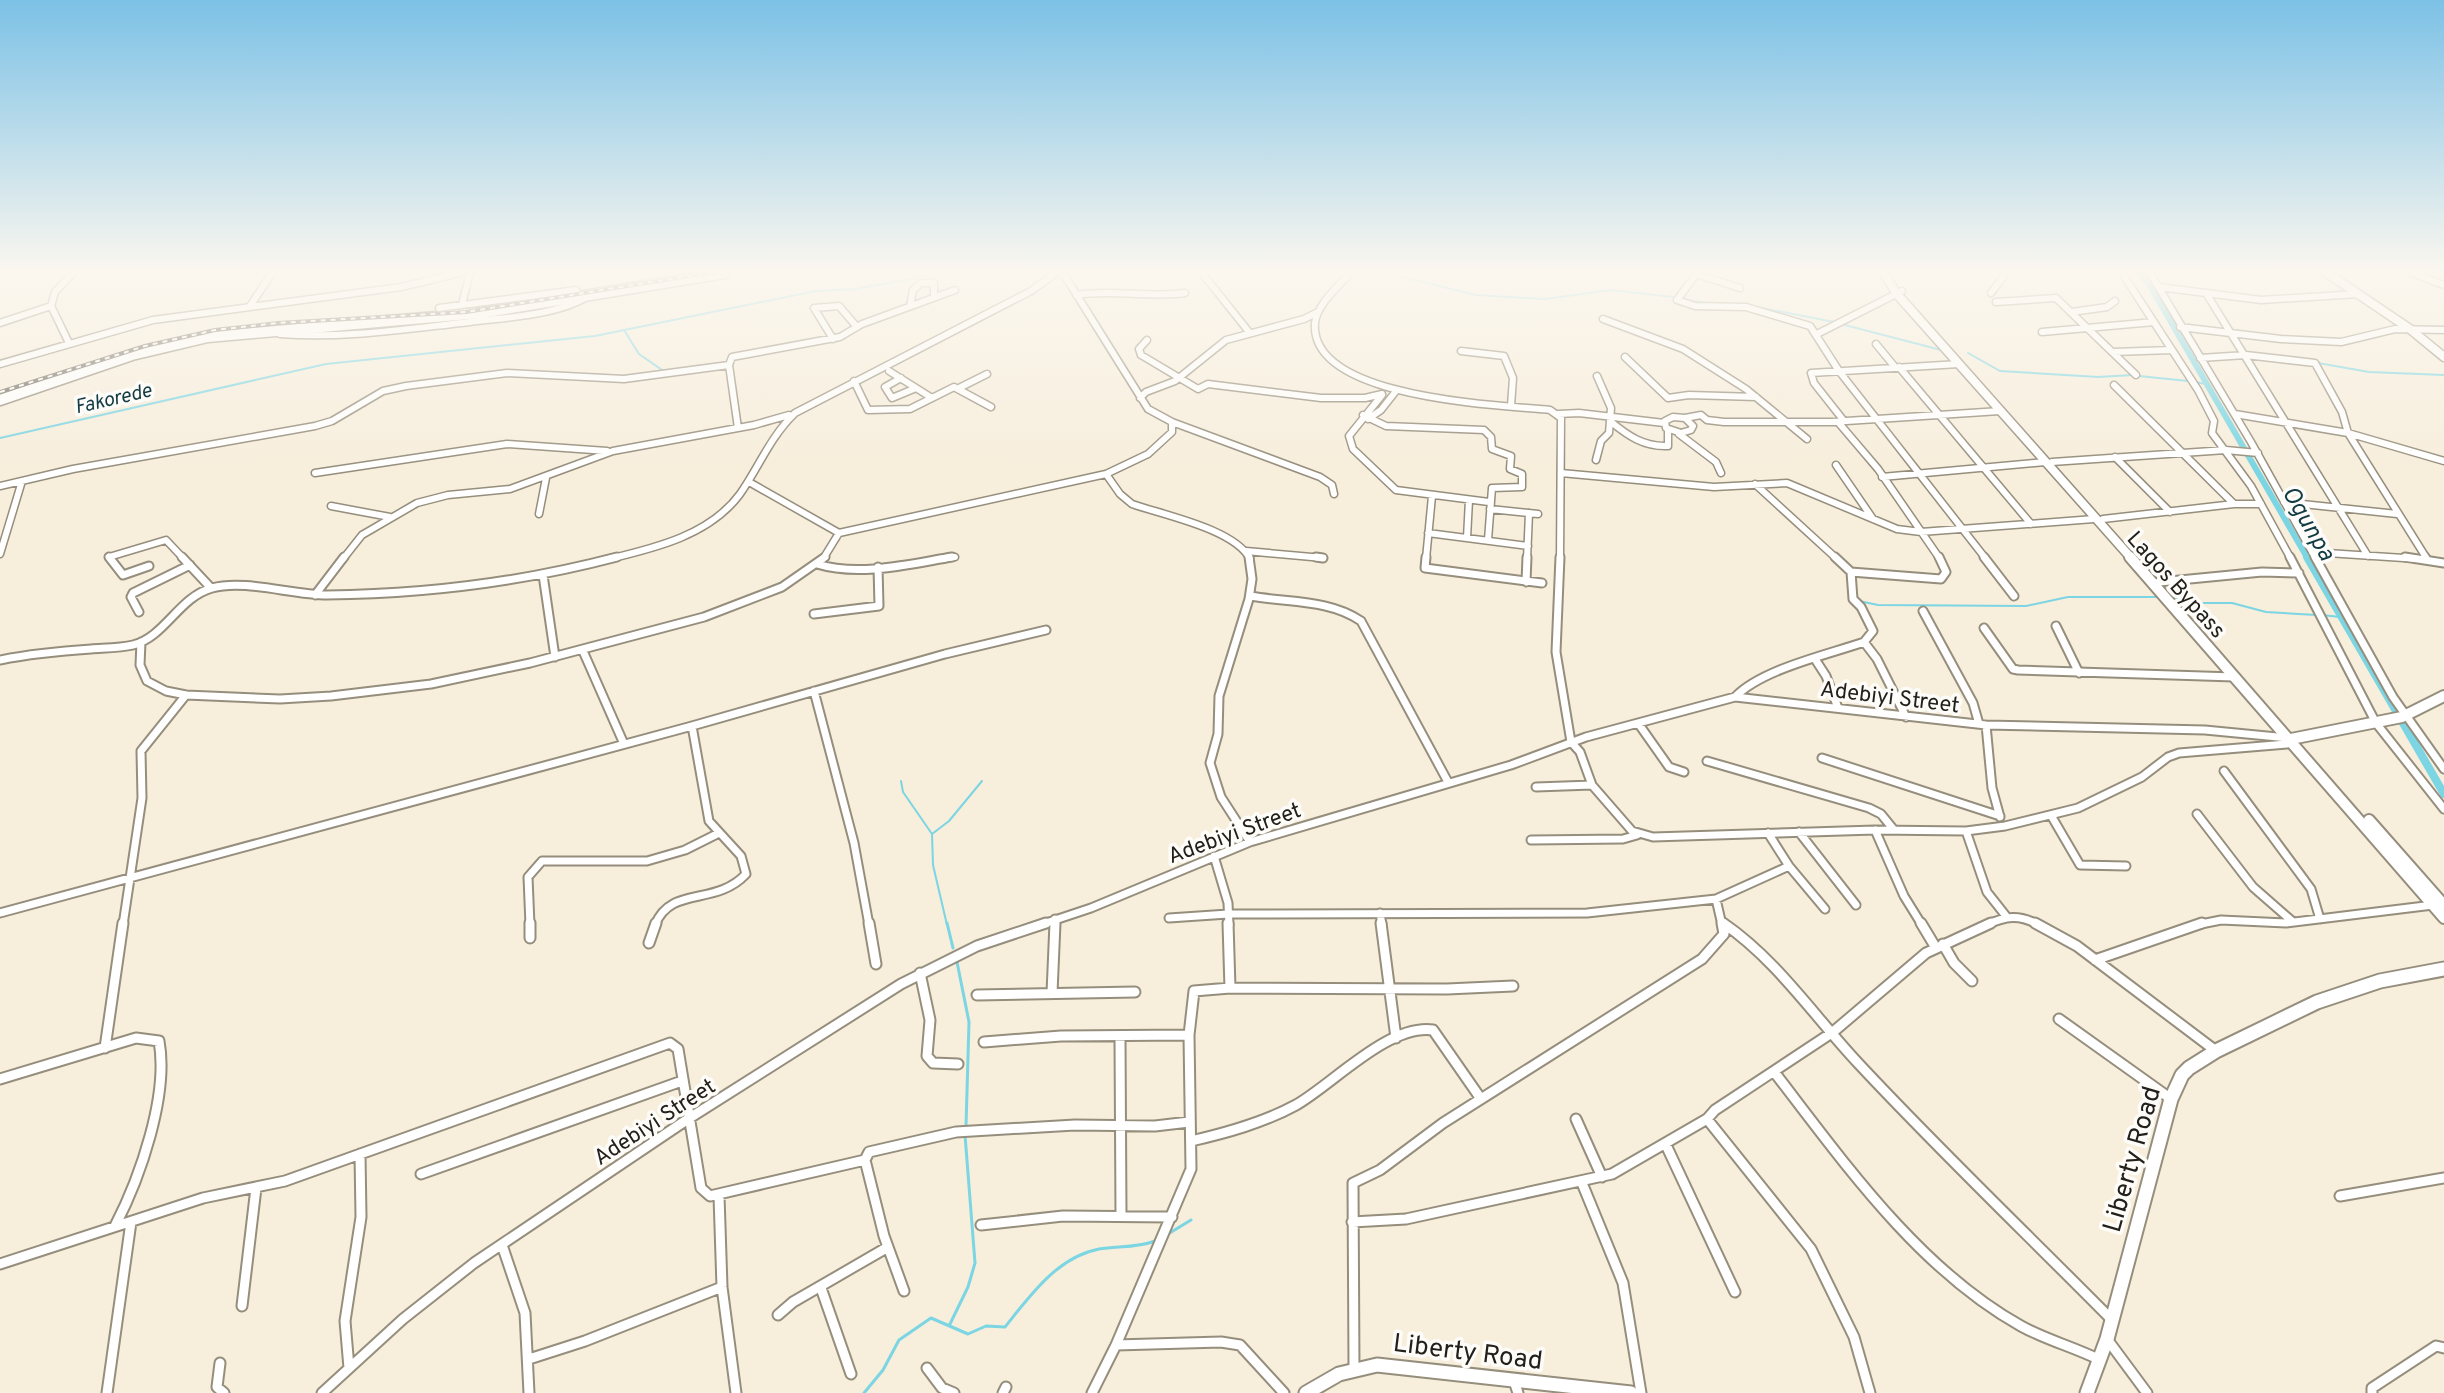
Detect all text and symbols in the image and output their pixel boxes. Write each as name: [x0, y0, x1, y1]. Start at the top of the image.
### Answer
water label: Fakorede: [72, 378, 155, 421]
water label: Ogunpa: [2274, 481, 2341, 567]
street label: Lagos Bypass: [2120, 527, 2230, 645]
street label: Adebiyi Street: [1819, 677, 1961, 720]
street label: Adebiyi Street: [1165, 798, 1305, 871]
street label: Adebiyi Street: [589, 1074, 721, 1173]
street label: Liberty Road: [2097, 1083, 2170, 1236]
street label: Liberty Road: [1391, 1328, 1544, 1379]

